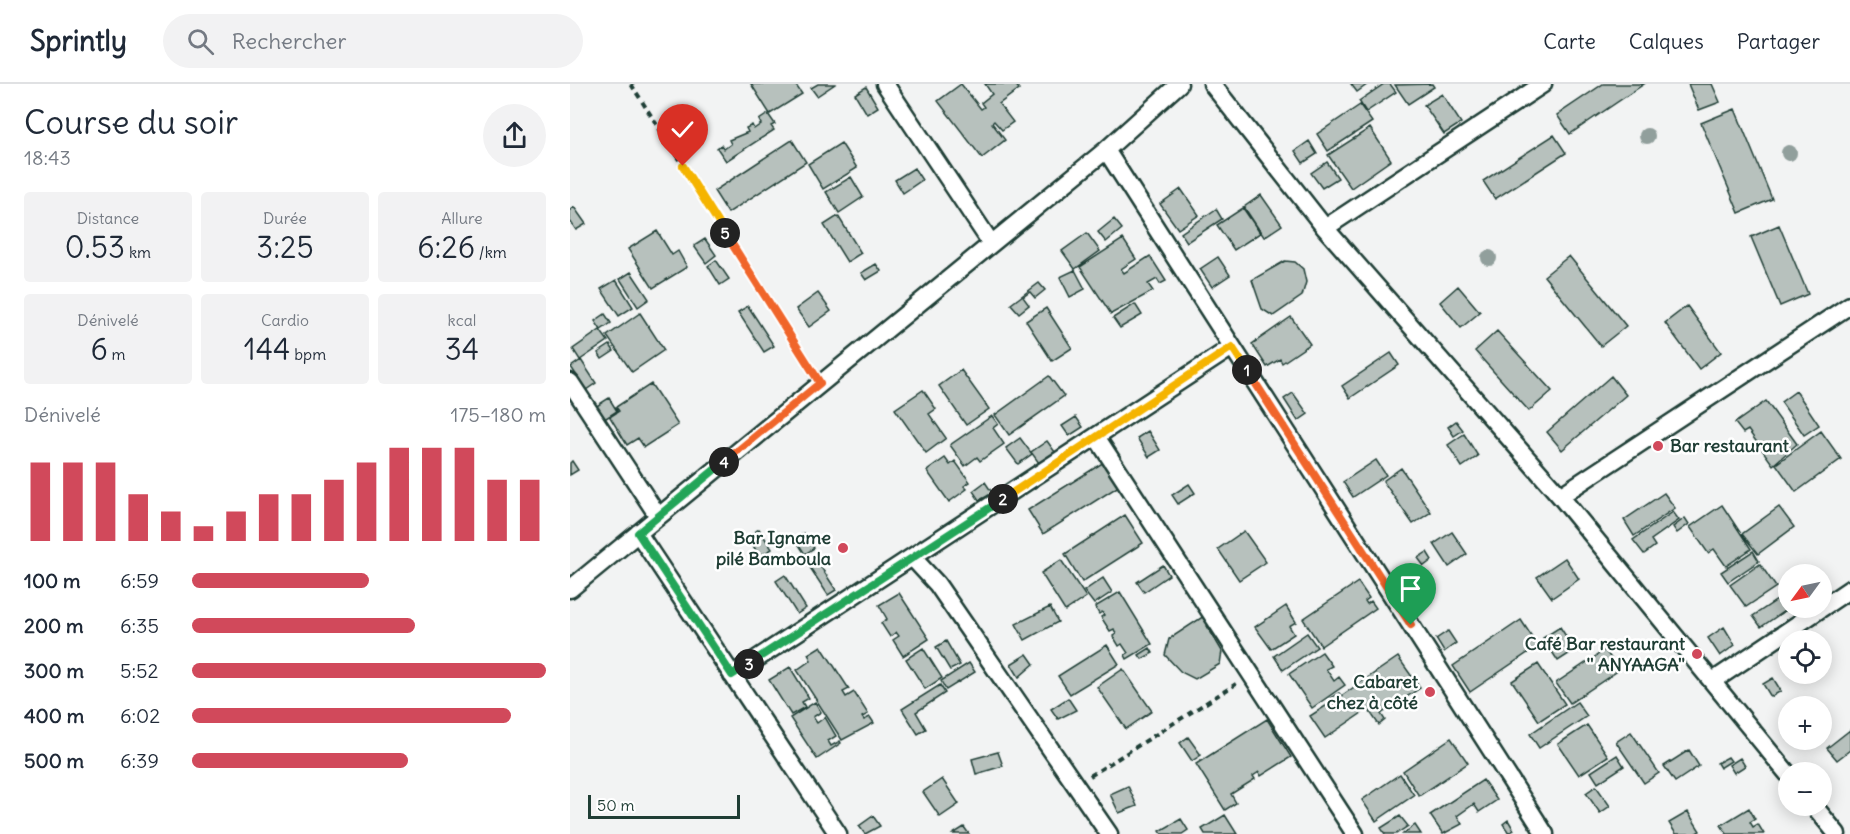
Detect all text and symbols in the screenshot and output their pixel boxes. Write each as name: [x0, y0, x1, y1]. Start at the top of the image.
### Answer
search box: [163, 14, 583, 68]
text: Sprintly: [30, 23, 127, 59]
icon: search: [184, 25, 217, 58]
text: Rechercher: [232, 27, 346, 55]
text: Carte: [1543, 28, 1596, 55]
text: Calques: [1629, 28, 1704, 55]
text: Partager: [1737, 28, 1820, 55]
text: Course du soir: [24, 101, 238, 143]
button: share: [483, 104, 546, 167]
pin: [657, 104, 708, 166]
icon: check: [666, 113, 699, 146]
text: 18:43: [24, 145, 71, 170]
text: Distance: [77, 208, 139, 228]
text: Durée: [263, 208, 307, 228]
text: Allure: [441, 208, 483, 228]
pin: 5: [710, 218, 740, 248]
text: 5: [720, 223, 730, 243]
text: 0.53: [65, 228, 125, 266]
text: 3:25: [256, 228, 314, 266]
text: 6:26: [417, 228, 475, 266]
text: km: [125, 242, 151, 262]
text: /km: [475, 242, 507, 262]
text: Dénivelé: [77, 310, 139, 330]
text: Cardio: [261, 310, 309, 330]
text: kcal: [448, 310, 476, 330]
text: 6: [90, 330, 108, 368]
text: 144: [244, 330, 290, 368]
text: 34: [445, 330, 479, 368]
text: m: [108, 344, 126, 364]
text: bpm: [290, 344, 326, 364]
pin: 1: [1232, 355, 1262, 385]
text: 1: [1244, 360, 1250, 380]
text: Dénivelé: [24, 402, 101, 427]
text: 175–180 m: [450, 402, 546, 427]
place label: Bar restaurant: [1670, 434, 1790, 457]
marker: Bar restaurant: [1651, 439, 1665, 453]
pin: 4: [709, 447, 739, 477]
text: 4: [719, 452, 729, 472]
pin: 2: [988, 484, 1018, 514]
text: 2: [999, 489, 1007, 509]
place label: Bar Igname pilé Bamboula: [716, 526, 831, 570]
marker: Bar Igname pilé Bamboula: [836, 541, 850, 555]
pin: [1385, 563, 1436, 625]
north arrow: [1778, 564, 1832, 618]
map controls: [1778, 564, 1832, 816]
text: 100 m: [24, 568, 81, 593]
text: 6:59: [120, 568, 159, 593]
icon: arrive: [1394, 572, 1427, 605]
text: 200 m: [24, 613, 84, 638]
text: 6:35: [120, 613, 159, 638]
button: locate: [1778, 630, 1832, 684]
place label: Café Bar restaurant '' ANYAAGA'': [1525, 632, 1686, 676]
marker: Café Bar restaurant '' ANYAAGA'': [1690, 647, 1704, 661]
pin: 3: [734, 649, 764, 679]
text: 3: [744, 654, 754, 674]
text: 300 m: [24, 658, 84, 683]
text: 5:52: [120, 658, 158, 683]
place label: Cabaret chez à côté: [1327, 670, 1419, 714]
marker: Cabaret chez à côté: [1423, 685, 1437, 699]
button: +: [1778, 696, 1832, 750]
text: 400 m: [24, 703, 84, 728]
text: 6:02: [120, 703, 160, 728]
text: 500 m: [24, 748, 84, 773]
text: 6:39: [120, 748, 159, 773]
button: −: [1778, 762, 1832, 816]
scale bar: [588, 792, 740, 820]
text: 50 m: [597, 795, 635, 815]

